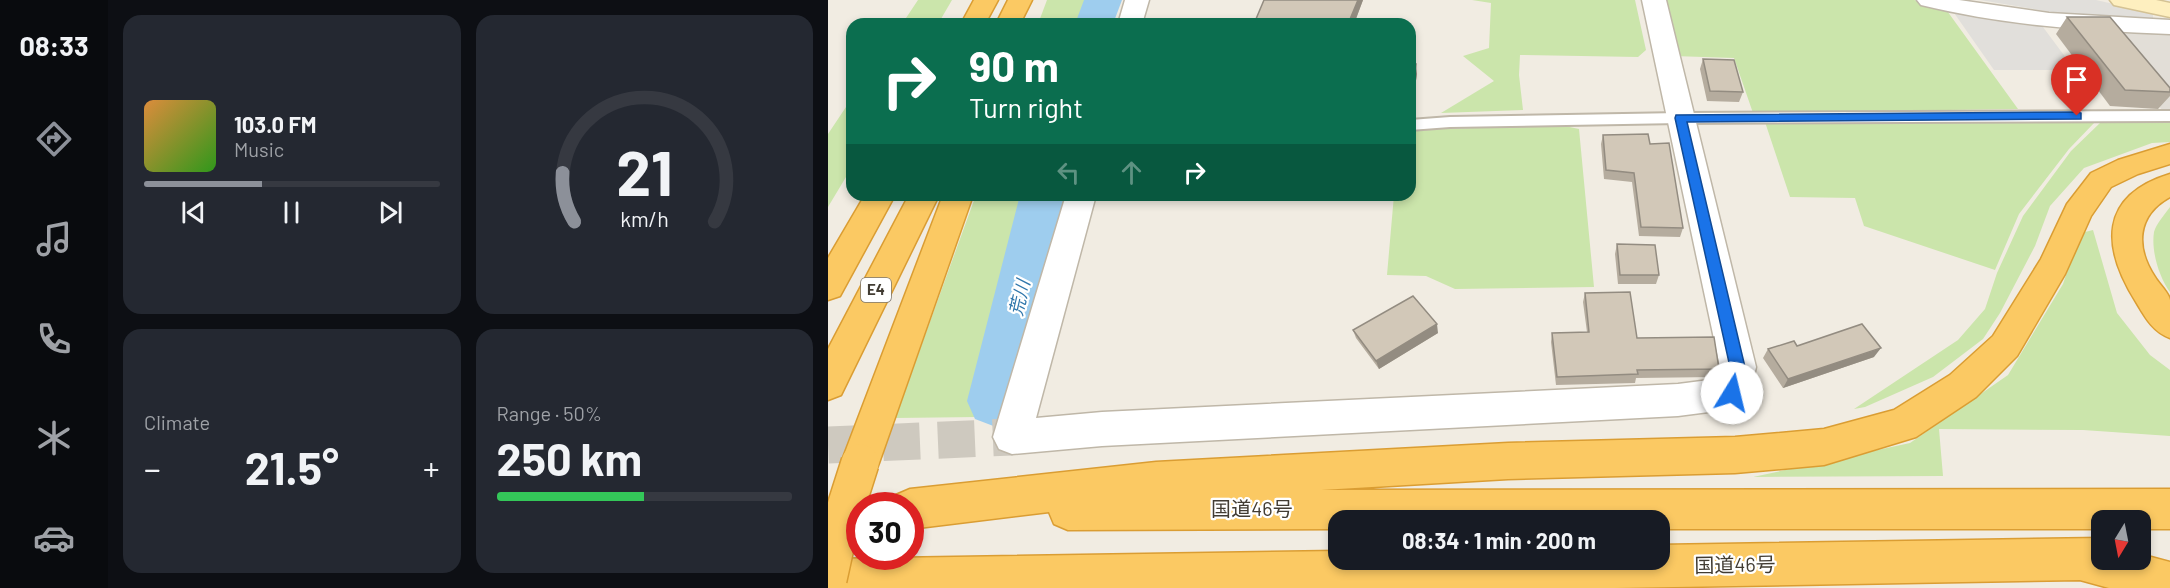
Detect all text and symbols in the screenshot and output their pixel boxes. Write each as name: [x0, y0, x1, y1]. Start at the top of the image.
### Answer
text: 08:33: [20, 29, 89, 61]
text: 90 m: [969, 40, 1059, 90]
icon: right: [870, 42, 948, 120]
pin: [2051, 54, 2102, 116]
icon: arrive: [2060, 63, 2093, 96]
text: Turn right: [969, 91, 1083, 123]
text: 103.0 FM: [234, 111, 317, 137]
icon: directions: [33, 118, 75, 160]
text: 21: [616, 134, 673, 208]
text: Music: [234, 137, 284, 161]
icon: left: [1052, 156, 1085, 189]
icon: ahead: [1115, 156, 1148, 189]
icon: right: [1178, 156, 1211, 189]
icon: previous: [177, 196, 210, 229]
icon: pause: [275, 196, 308, 229]
icon: next: [374, 196, 407, 229]
text: km/h: [620, 206, 669, 231]
icon: music: [33, 218, 75, 260]
water label: 荒川: [1004, 276, 1034, 318]
road number: E4: [861, 278, 891, 302]
icon: phone: [33, 318, 75, 360]
position arrow: [1700, 361, 1764, 425]
text: Range · 50%: [497, 401, 602, 425]
text: Climate: [144, 410, 210, 434]
icon: climate: [33, 417, 75, 459]
text: 250 km: [497, 431, 642, 485]
text: 21.5°: [245, 440, 339, 494]
text: −: [144, 448, 161, 488]
text: +: [423, 448, 440, 488]
speed limit sign: 30: [846, 492, 924, 570]
street label: 国道46号: [1211, 496, 1293, 520]
north arrow: [2091, 510, 2151, 570]
map controls: [2091, 510, 2151, 570]
icon: car: [33, 517, 75, 559]
text: 08:34 · 1 min · 200 m: [1402, 527, 1596, 553]
street label: 国道46号: [1694, 551, 1776, 577]

